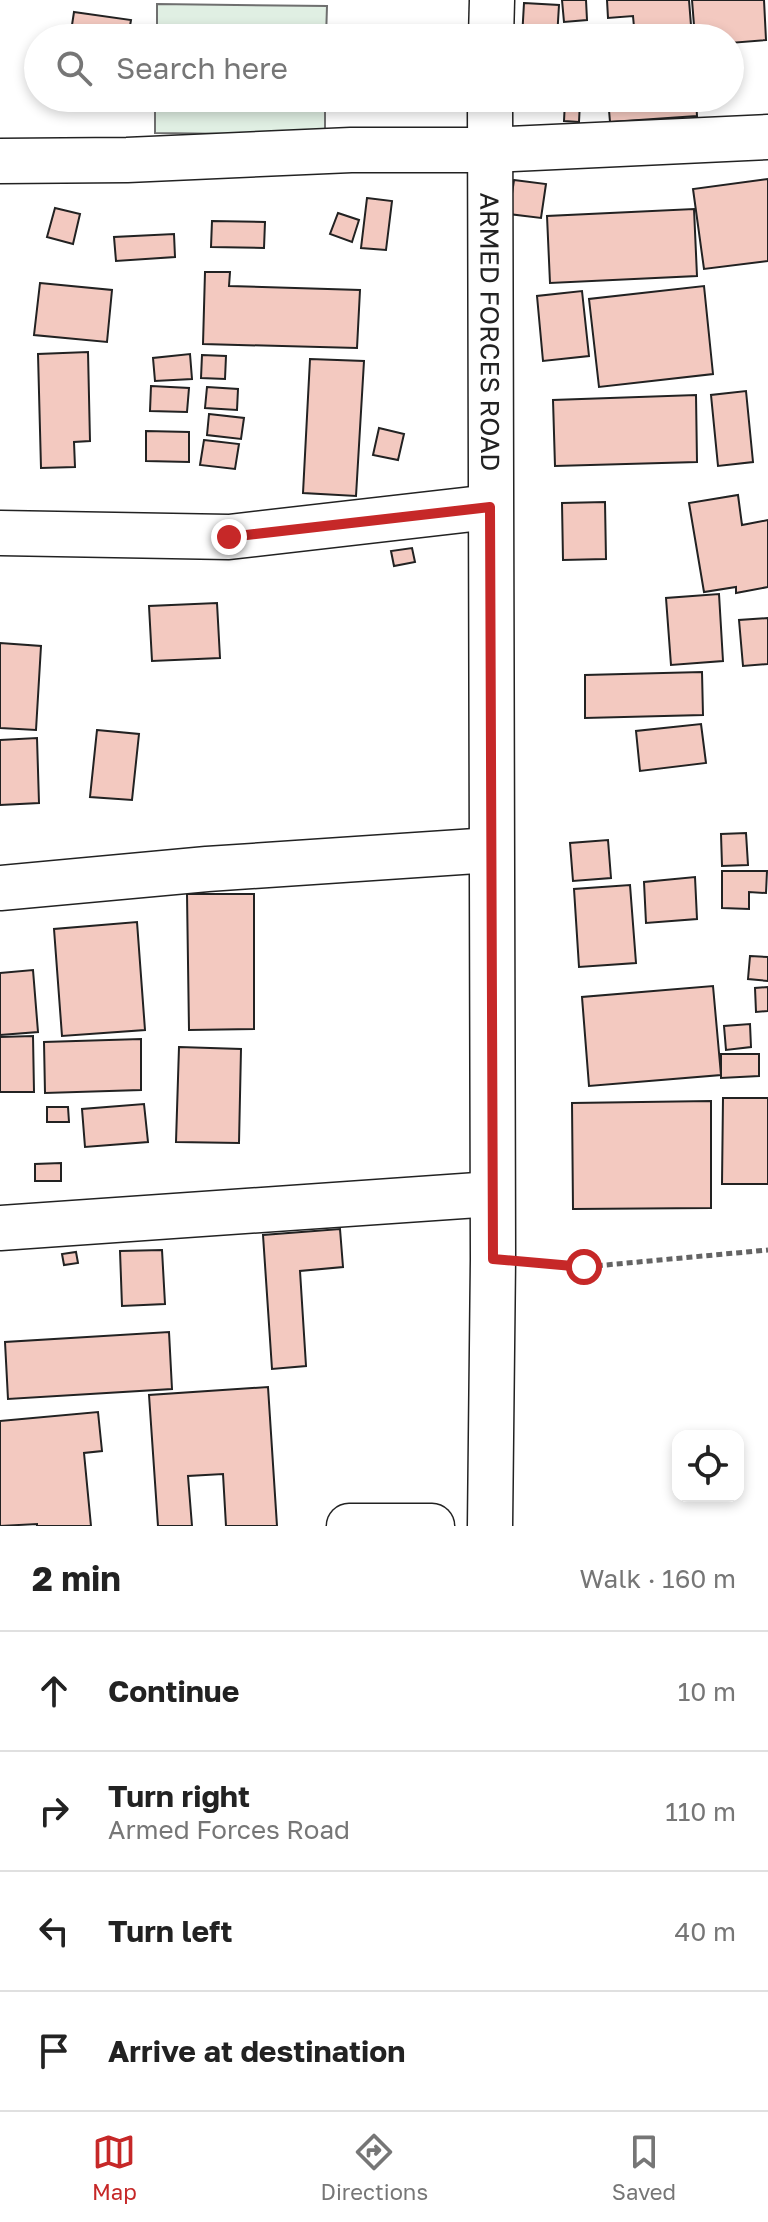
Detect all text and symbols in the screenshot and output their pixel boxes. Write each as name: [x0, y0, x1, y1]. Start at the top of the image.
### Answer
search box: [24, 24, 744, 112]
icon: search: [52, 46, 96, 90]
text: Search here: [116, 50, 288, 86]
street label: ARMED FORCES ROAD: [475, 192, 506, 472]
route end: [211, 519, 247, 555]
route start: [566, 1249, 602, 1285]
map controls: [672, 1430, 744, 1502]
button: locate: [672, 1430, 744, 1502]
text: 2 min: [32, 1558, 121, 1598]
text: Walk · 160 m: [580, 1563, 736, 1594]
icon: ahead: [32, 1669, 76, 1713]
text: Continue: [108, 1673, 239, 1709]
text: 10 m: [678, 1676, 736, 1707]
text: Turn right: [108, 1778, 250, 1814]
icon: right: [32, 1789, 76, 1833]
text: 110 m: [665, 1796, 736, 1827]
text: Armed Forces Road: [108, 1814, 350, 1845]
icon: left: [32, 1909, 76, 1953]
text: Turn left: [108, 1913, 233, 1949]
text: 40 m: [675, 1916, 736, 1947]
icon: arrive: [32, 2029, 76, 2073]
text: Arrive at destination: [108, 2033, 405, 2069]
tab: Map: [92, 2130, 137, 2205]
tab: Directions: [321, 2130, 428, 2205]
tab: Saved: [612, 2130, 676, 2205]

